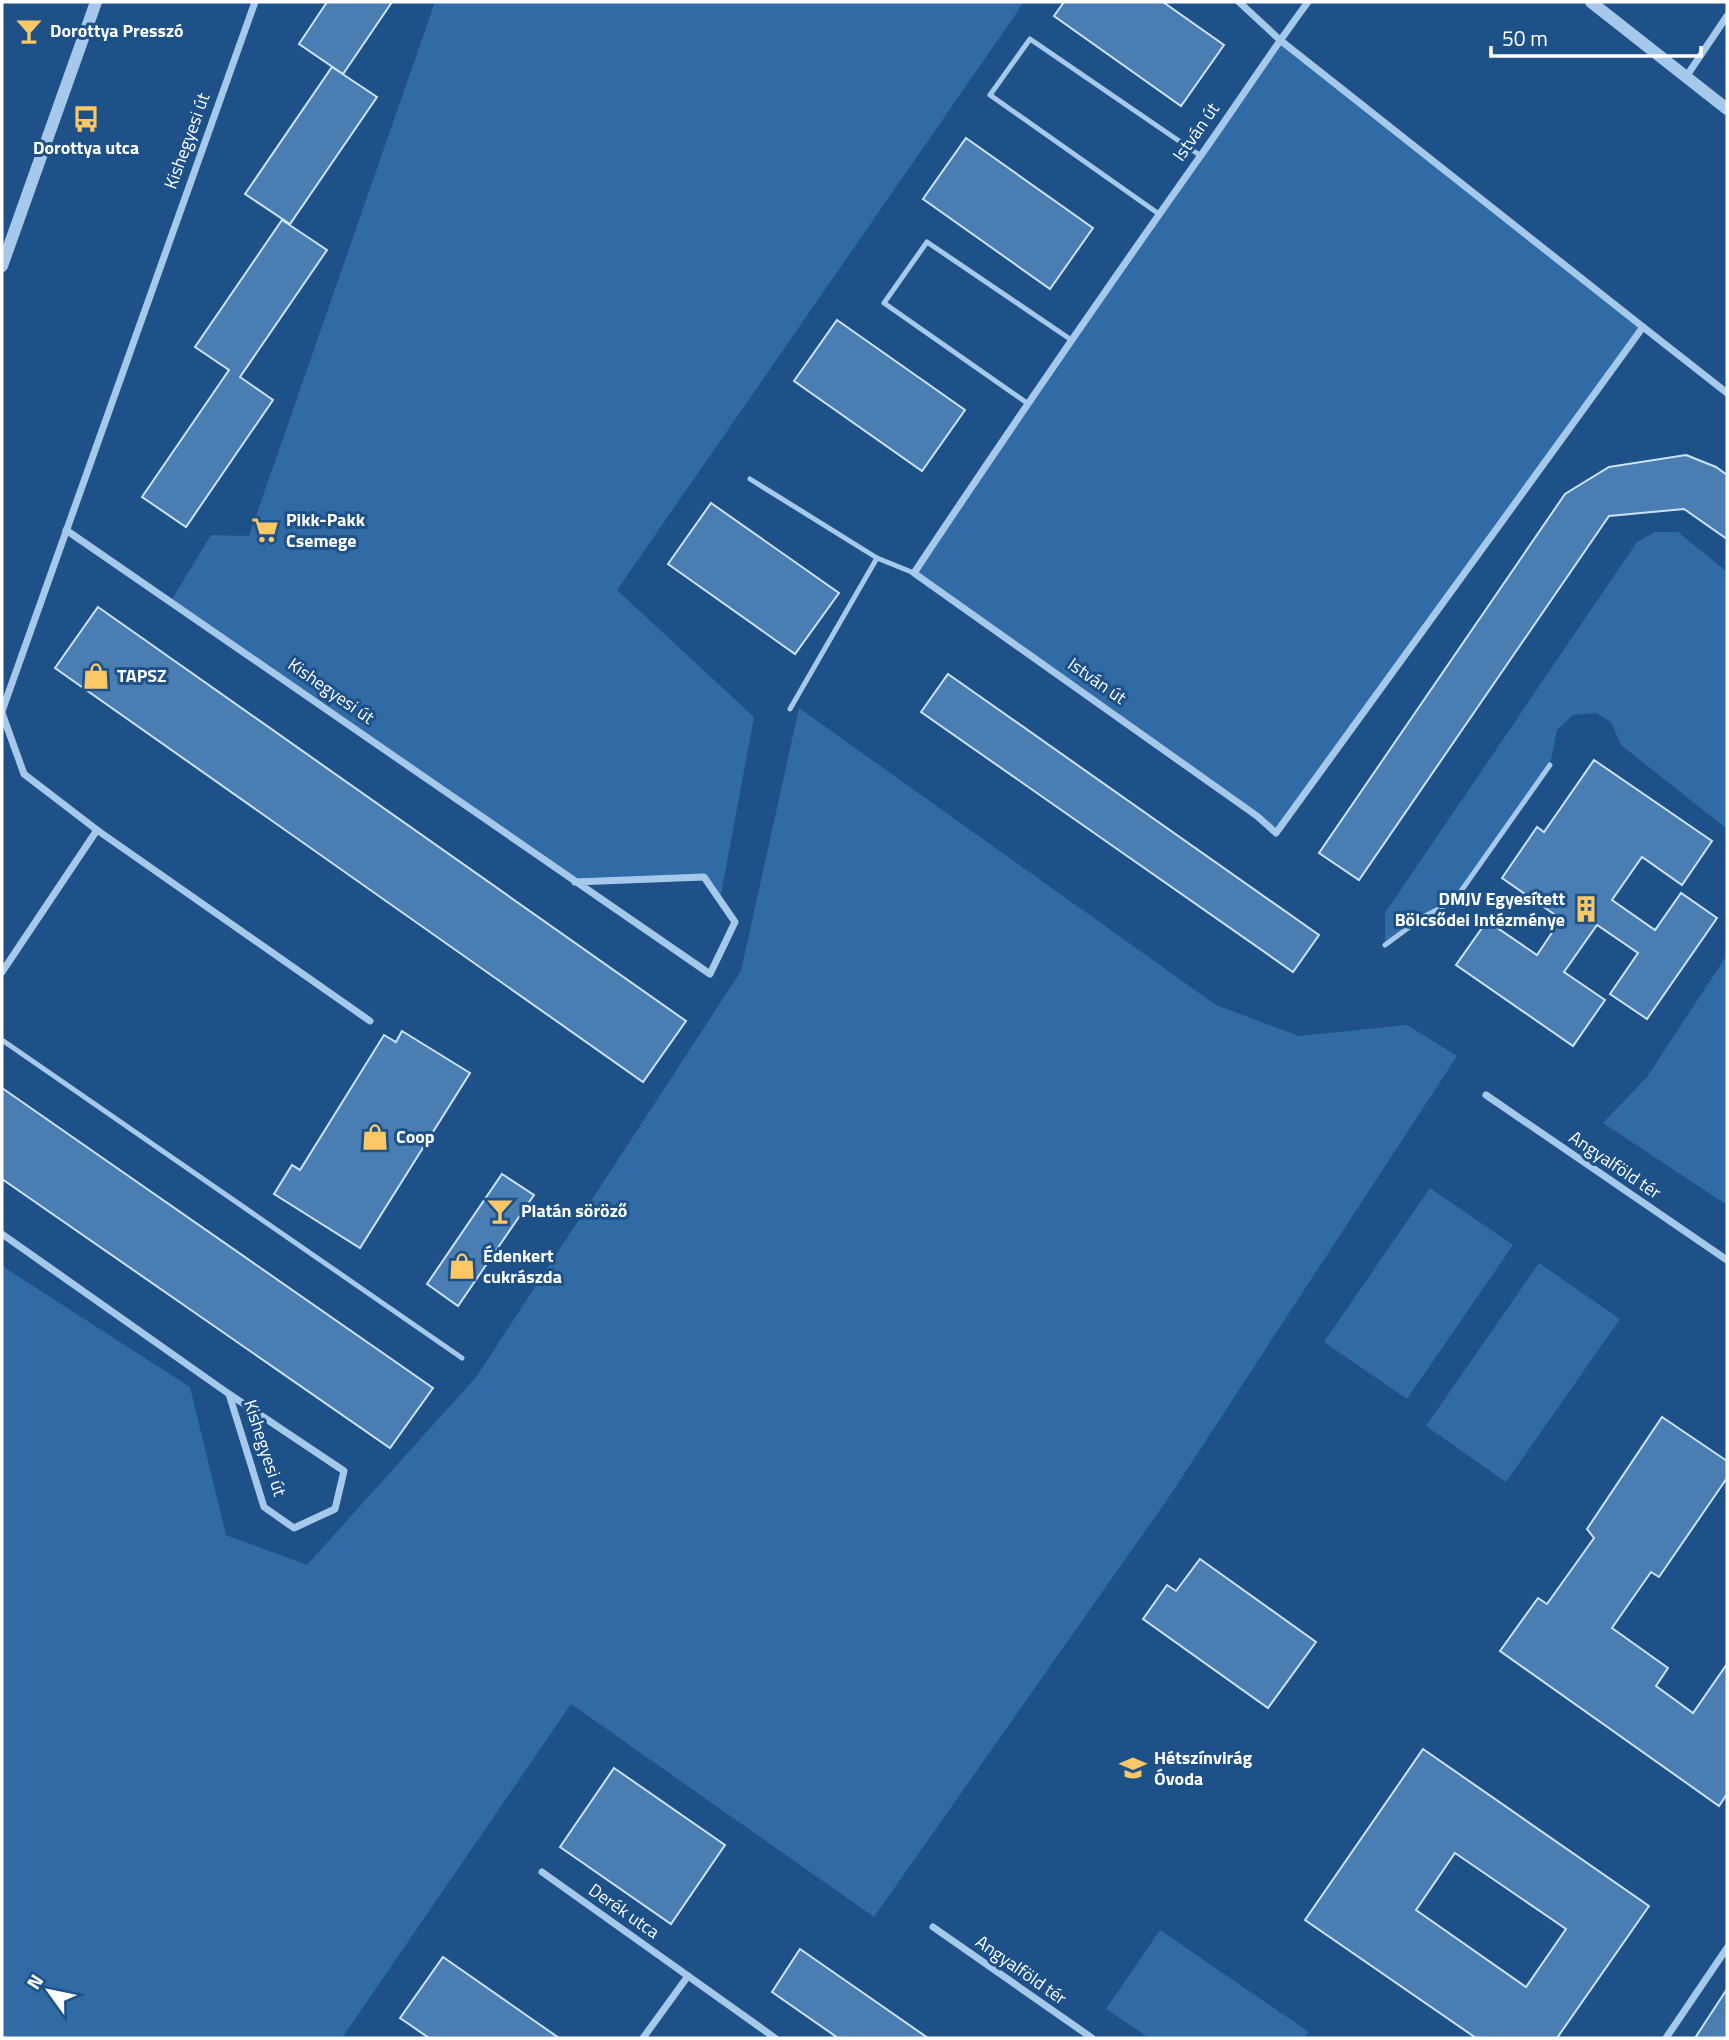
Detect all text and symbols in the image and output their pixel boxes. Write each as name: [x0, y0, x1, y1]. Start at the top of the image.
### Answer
scale bar: [1491, 14, 1701, 58]
bar icon: Dorottya Presszó: [14, 16, 44, 46]
place label: Dorottya Presszó: [50, 17, 184, 44]
text: 50 m: [1502, 22, 1548, 54]
street label: Kishegyesi út: [157, 88, 217, 193]
street label: István út: [1166, 96, 1226, 167]
bus stop icon: Dorottya utca: [71, 104, 101, 134]
place label: Dorottya utca: [33, 134, 139, 161]
place label: Pikk-Pakk Csemege: [286, 506, 366, 554]
supermarket icon: Pikk-Pakk Csemege: [250, 515, 280, 545]
street label: Kishegyesi út: [282, 651, 381, 731]
street label: István út: [1062, 651, 1133, 711]
shop icon: TAPSZ: [81, 661, 111, 691]
place label: TAPSZ: [117, 662, 167, 689]
place label: DMJV Egyesített Bölcsődei Intézménye: [1395, 885, 1565, 933]
building icon: DMJV Egyesített Bölcsődei Intézménye: [1571, 894, 1601, 924]
shop icon: Coop: [360, 1122, 390, 1152]
place label: Coop: [396, 1123, 435, 1150]
street label: Angyalföld tér: [1564, 1124, 1667, 1205]
bar icon: Platán söröző: [485, 1196, 515, 1226]
place label: Platán söröző: [521, 1197, 627, 1224]
place label: Édenkert cukrászda: [483, 1242, 562, 1290]
shop icon: Édenkert cukrászda: [447, 1251, 477, 1281]
street label: Kishegyesi út: [237, 1396, 294, 1500]
place label: Hétszínvirág Óvoda: [1154, 1744, 1253, 1792]
school or university icon: Hétszínvirág Óvoda: [1118, 1753, 1148, 1783]
street label: Derék utca: [583, 1876, 665, 1945]
street label: Angyalföld tér: [970, 1928, 1072, 2011]
north arrow: [14, 1956, 84, 2026]
text: N: [19, 1968, 50, 1995]

